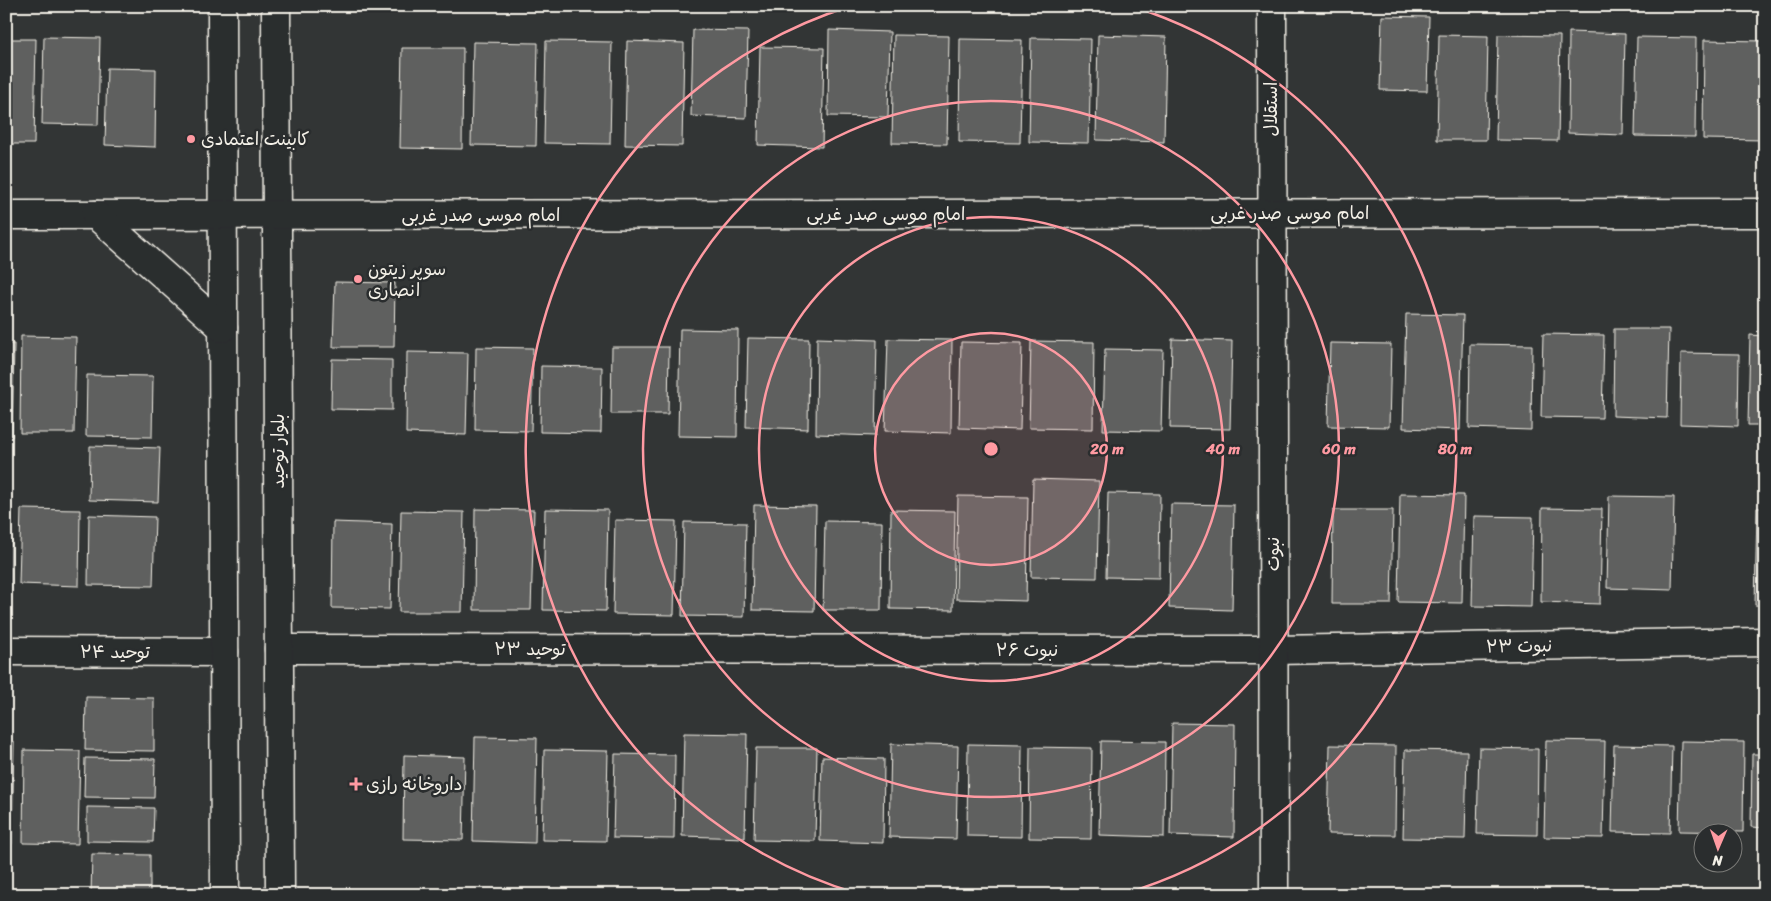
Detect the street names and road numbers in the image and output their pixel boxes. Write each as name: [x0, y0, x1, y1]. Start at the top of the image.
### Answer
street label: استقلال: [1255, 81, 1287, 137]
street label: امام موسی صدر غربی: [1211, 197, 1369, 229]
street label: امام موسی صدر غربی: [807, 198, 965, 230]
street label: امام موسی صدر غربی: [402, 199, 560, 231]
street label: بلوار توحید: [262, 414, 294, 488]
street label: نبوت: [1257, 537, 1289, 571]
street label: نبوت ۲۳: [1486, 629, 1552, 663]
street label: توحید ۲۳: [494, 633, 566, 665]
street label: نبوت ۲۶: [996, 634, 1058, 666]
street label: توحید ۲۴: [80, 636, 151, 668]

